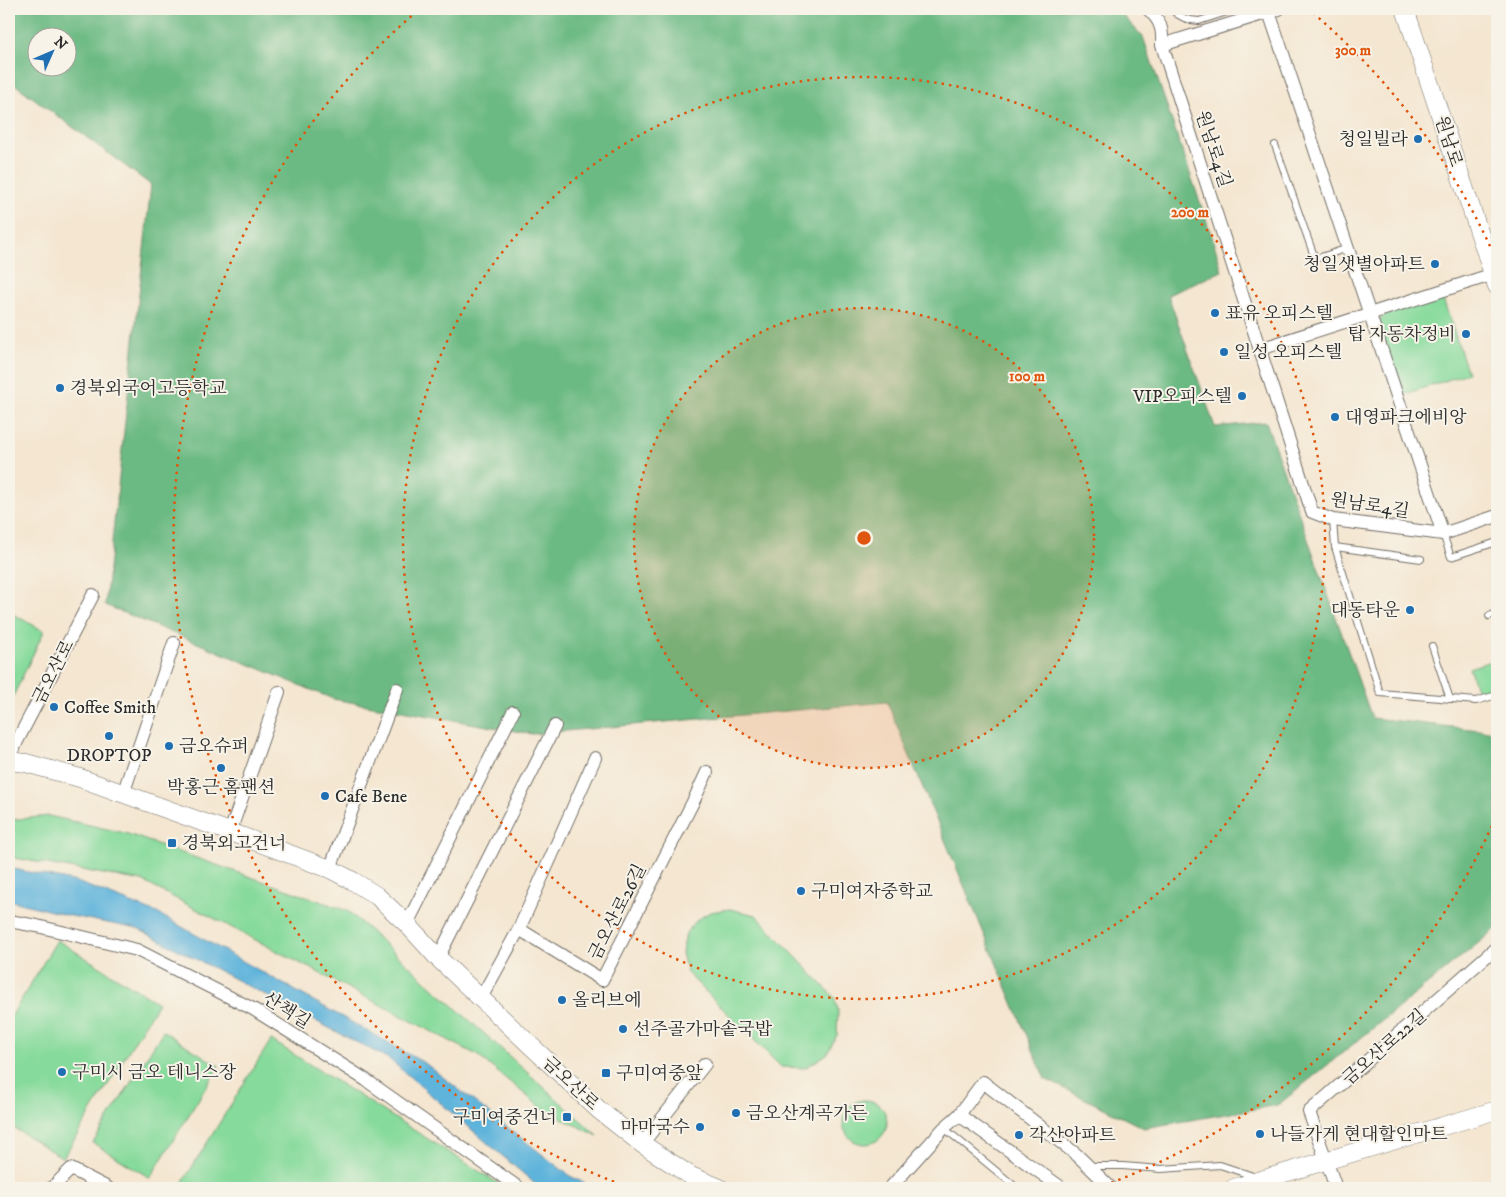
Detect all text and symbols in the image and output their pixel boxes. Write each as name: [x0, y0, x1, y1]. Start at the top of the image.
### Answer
north arrow: [28, 28, 78, 78]
text: N: [50, 33, 71, 54]
text: 300 m: [1335, 41, 1372, 60]
street label: 원남로4길: [1190, 108, 1236, 191]
street label: 원남로: [1430, 113, 1467, 170]
place label: 청일빌라: [1338, 129, 1409, 151]
marker: 청일빌라: [1412, 133, 1424, 145]
text: 200 m: [1171, 203, 1210, 222]
place label: 청일샛별아파트: [1303, 254, 1426, 276]
marker: 청일샛별아파트: [1429, 258, 1441, 270]
place label: 표유 오피스텔: [1225, 303, 1333, 325]
marker: 표유 오피스텔: [1209, 307, 1221, 319]
place label: 탑 자동차정비: [1348, 324, 1456, 346]
marker: 탑 자동차정비: [1460, 328, 1472, 340]
place label: 일성 오피스텔: [1234, 342, 1342, 364]
marker: 일성 오피스텔: [1218, 346, 1230, 358]
text: 100 m: [1009, 367, 1046, 386]
place label: 경북외국어고등학교: [70, 378, 227, 400]
marker: 경북외국어고등학교: [54, 382, 66, 394]
place label: VIP오피스텔: [1132, 386, 1232, 408]
marker: VIP오피스텔: [1236, 390, 1248, 402]
place label: 대영파크에비앙: [1345, 407, 1467, 429]
marker: 대영파크에비앙: [1329, 411, 1341, 423]
street label: 원남로4길: [1329, 489, 1411, 523]
centre of rings: [855, 529, 873, 547]
place label: 대동타운: [1330, 600, 1401, 622]
marker: 대동타운: [1404, 604, 1416, 616]
street label: 금오산로: [28, 636, 79, 708]
place label: Coffee Smith: [64, 697, 157, 719]
marker: Coffee Smith: [48, 701, 60, 713]
marker: DROPTOP: [103, 730, 115, 742]
place label: 금오슈퍼: [179, 736, 249, 758]
marker: 금오슈퍼: [163, 740, 175, 752]
place label: DROPTOP: [66, 745, 152, 767]
marker: 박홍근 홈팬션: [215, 762, 227, 774]
place label: 박홍근 홈팬션: [167, 777, 275, 799]
place label: Cafe Bene: [335, 786, 407, 808]
marker: Cafe Bene: [319, 790, 331, 802]
place label: 경북외고건너: [182, 833, 286, 855]
marker: 경북외고건너: [166, 837, 178, 849]
street label: 금오산로26길: [584, 861, 652, 964]
place label: 구미여자중학교: [811, 881, 933, 903]
marker: 구미여자중학교: [795, 885, 807, 897]
street label: 산책길: [259, 988, 314, 1034]
place label: 올리브에: [572, 990, 642, 1012]
marker: 올리브에: [556, 994, 568, 1006]
street label: 금오산로22길: [1338, 1005, 1431, 1090]
place label: 선주골가마솥국밥: [633, 1019, 773, 1041]
marker: 선주골가마솥국밥: [617, 1023, 629, 1035]
street label: 금오산로: [537, 1052, 603, 1115]
place label: 구미시 금오 테니스장: [72, 1062, 237, 1084]
place label: 구미여중앞: [616, 1063, 704, 1085]
marker: 구미시 금오 테니스장: [56, 1066, 68, 1078]
marker: 구미여중앞: [600, 1067, 612, 1079]
place label: 금오산계곡가든: [746, 1103, 868, 1125]
place label: 구미여중건너: [453, 1107, 557, 1129]
marker: 금오산계곡가든: [730, 1107, 742, 1119]
marker: 구미여중건너: [561, 1111, 573, 1123]
place label: 마마국수: [620, 1117, 690, 1139]
marker: 마마국수: [694, 1121, 706, 1133]
place label: 나들가게 현대할인마트: [1270, 1124, 1448, 1146]
place label: 각산아파트: [1029, 1125, 1117, 1147]
marker: 나들가게 현대할인마트: [1254, 1128, 1266, 1140]
marker: 각산아파트: [1013, 1129, 1025, 1141]

